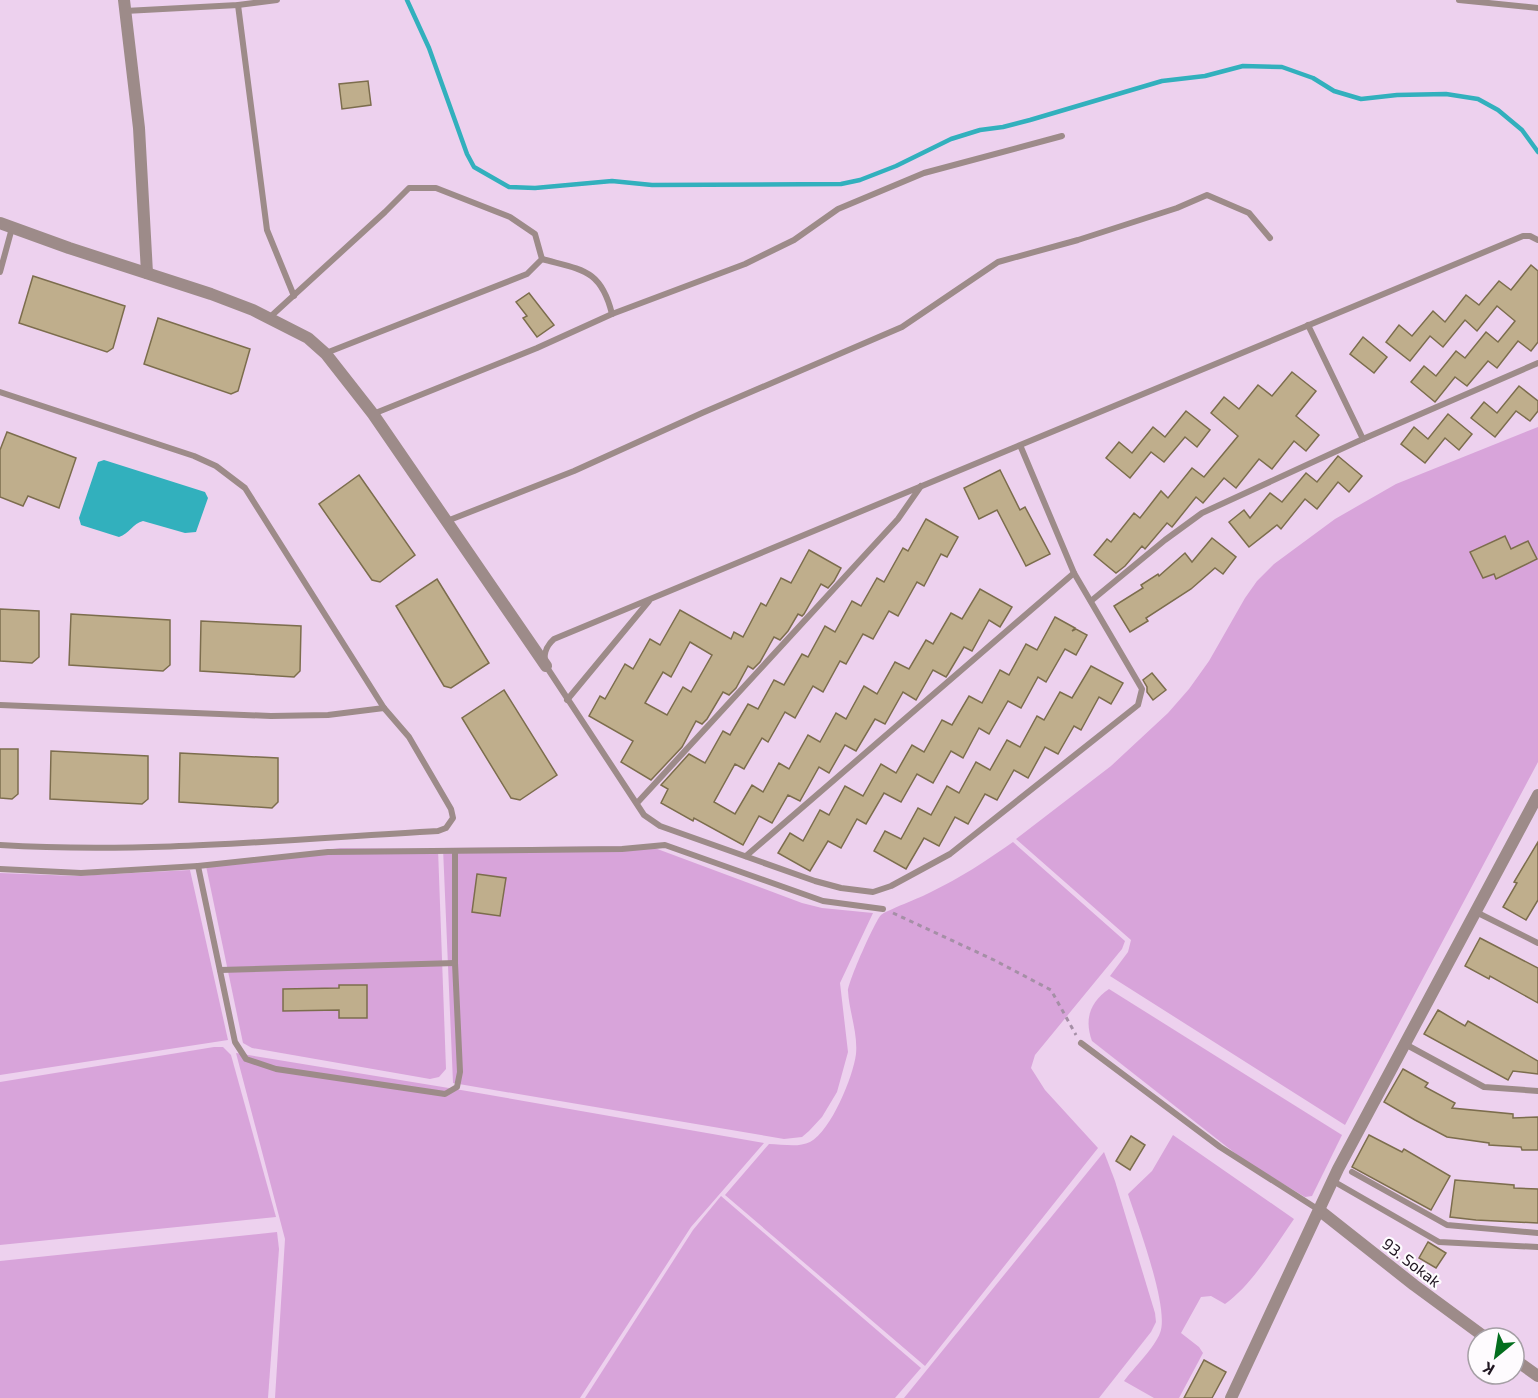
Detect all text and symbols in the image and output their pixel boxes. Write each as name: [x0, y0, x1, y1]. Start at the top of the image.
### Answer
street label: 93. Sokak: [1379, 1233, 1445, 1291]
north arrow: [1466, 1326, 1526, 1386]
text: K: [1478, 1358, 1497, 1380]

